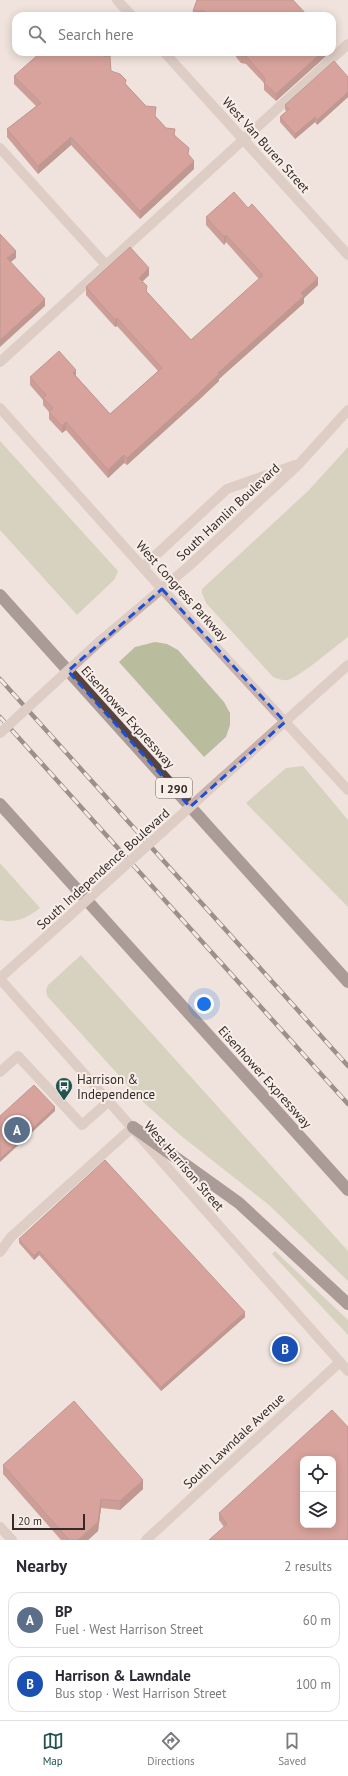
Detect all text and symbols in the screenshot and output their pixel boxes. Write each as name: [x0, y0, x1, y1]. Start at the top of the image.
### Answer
search box: [12, 12, 336, 56]
icon: search: [26, 23, 48, 45]
text: Search here: [58, 25, 134, 44]
street label: West Van Buren Street: [219, 94, 314, 197]
street label: South Hamlin Boulevard: [173, 460, 283, 564]
street label: West Congress Parkway: [132, 537, 232, 645]
street label: Eisenhower Expressway: [77, 662, 179, 772]
road number: I 290: [156, 778, 192, 798]
street label: South Independence Boulevard: [33, 805, 173, 933]
your location: [194, 994, 214, 1014]
street label: Eisenhower Expressway: [214, 1022, 316, 1132]
place label: Harrison & Independence: [77, 1071, 155, 1103]
bus stop icon: Harrison & Independence: [54, 1076, 74, 1101]
pin: A: [4, 1115, 30, 1145]
street label: West Harrison Street: [140, 1117, 228, 1215]
pin: B: [272, 1334, 298, 1364]
street label: South Lawndale Avenue: [180, 1389, 288, 1493]
map controls: [300, 1456, 336, 1528]
button: locate: [300, 1456, 336, 1492]
button: layers: [300, 1492, 336, 1528]
scale bar: [12, 1512, 85, 1531]
text: 20 m: [18, 1514, 42, 1528]
text: Nearby: [16, 1555, 67, 1577]
text: 2 results: [284, 1558, 332, 1575]
text: BP: [55, 1602, 72, 1621]
text: A: [26, 1612, 34, 1629]
text: 60 m: [303, 1612, 331, 1629]
text: Fuel · West Harrison Street: [55, 1621, 203, 1638]
text: Harrison & Lawndale: [55, 1666, 191, 1685]
text: B: [26, 1676, 34, 1693]
text: 100 m: [296, 1676, 331, 1693]
text: Bus stop · West Harrison Street: [55, 1685, 226, 1702]
tab: Map: [42, 1730, 64, 1768]
tab: Directions: [147, 1730, 195, 1768]
tab: Saved: [278, 1730, 306, 1768]

